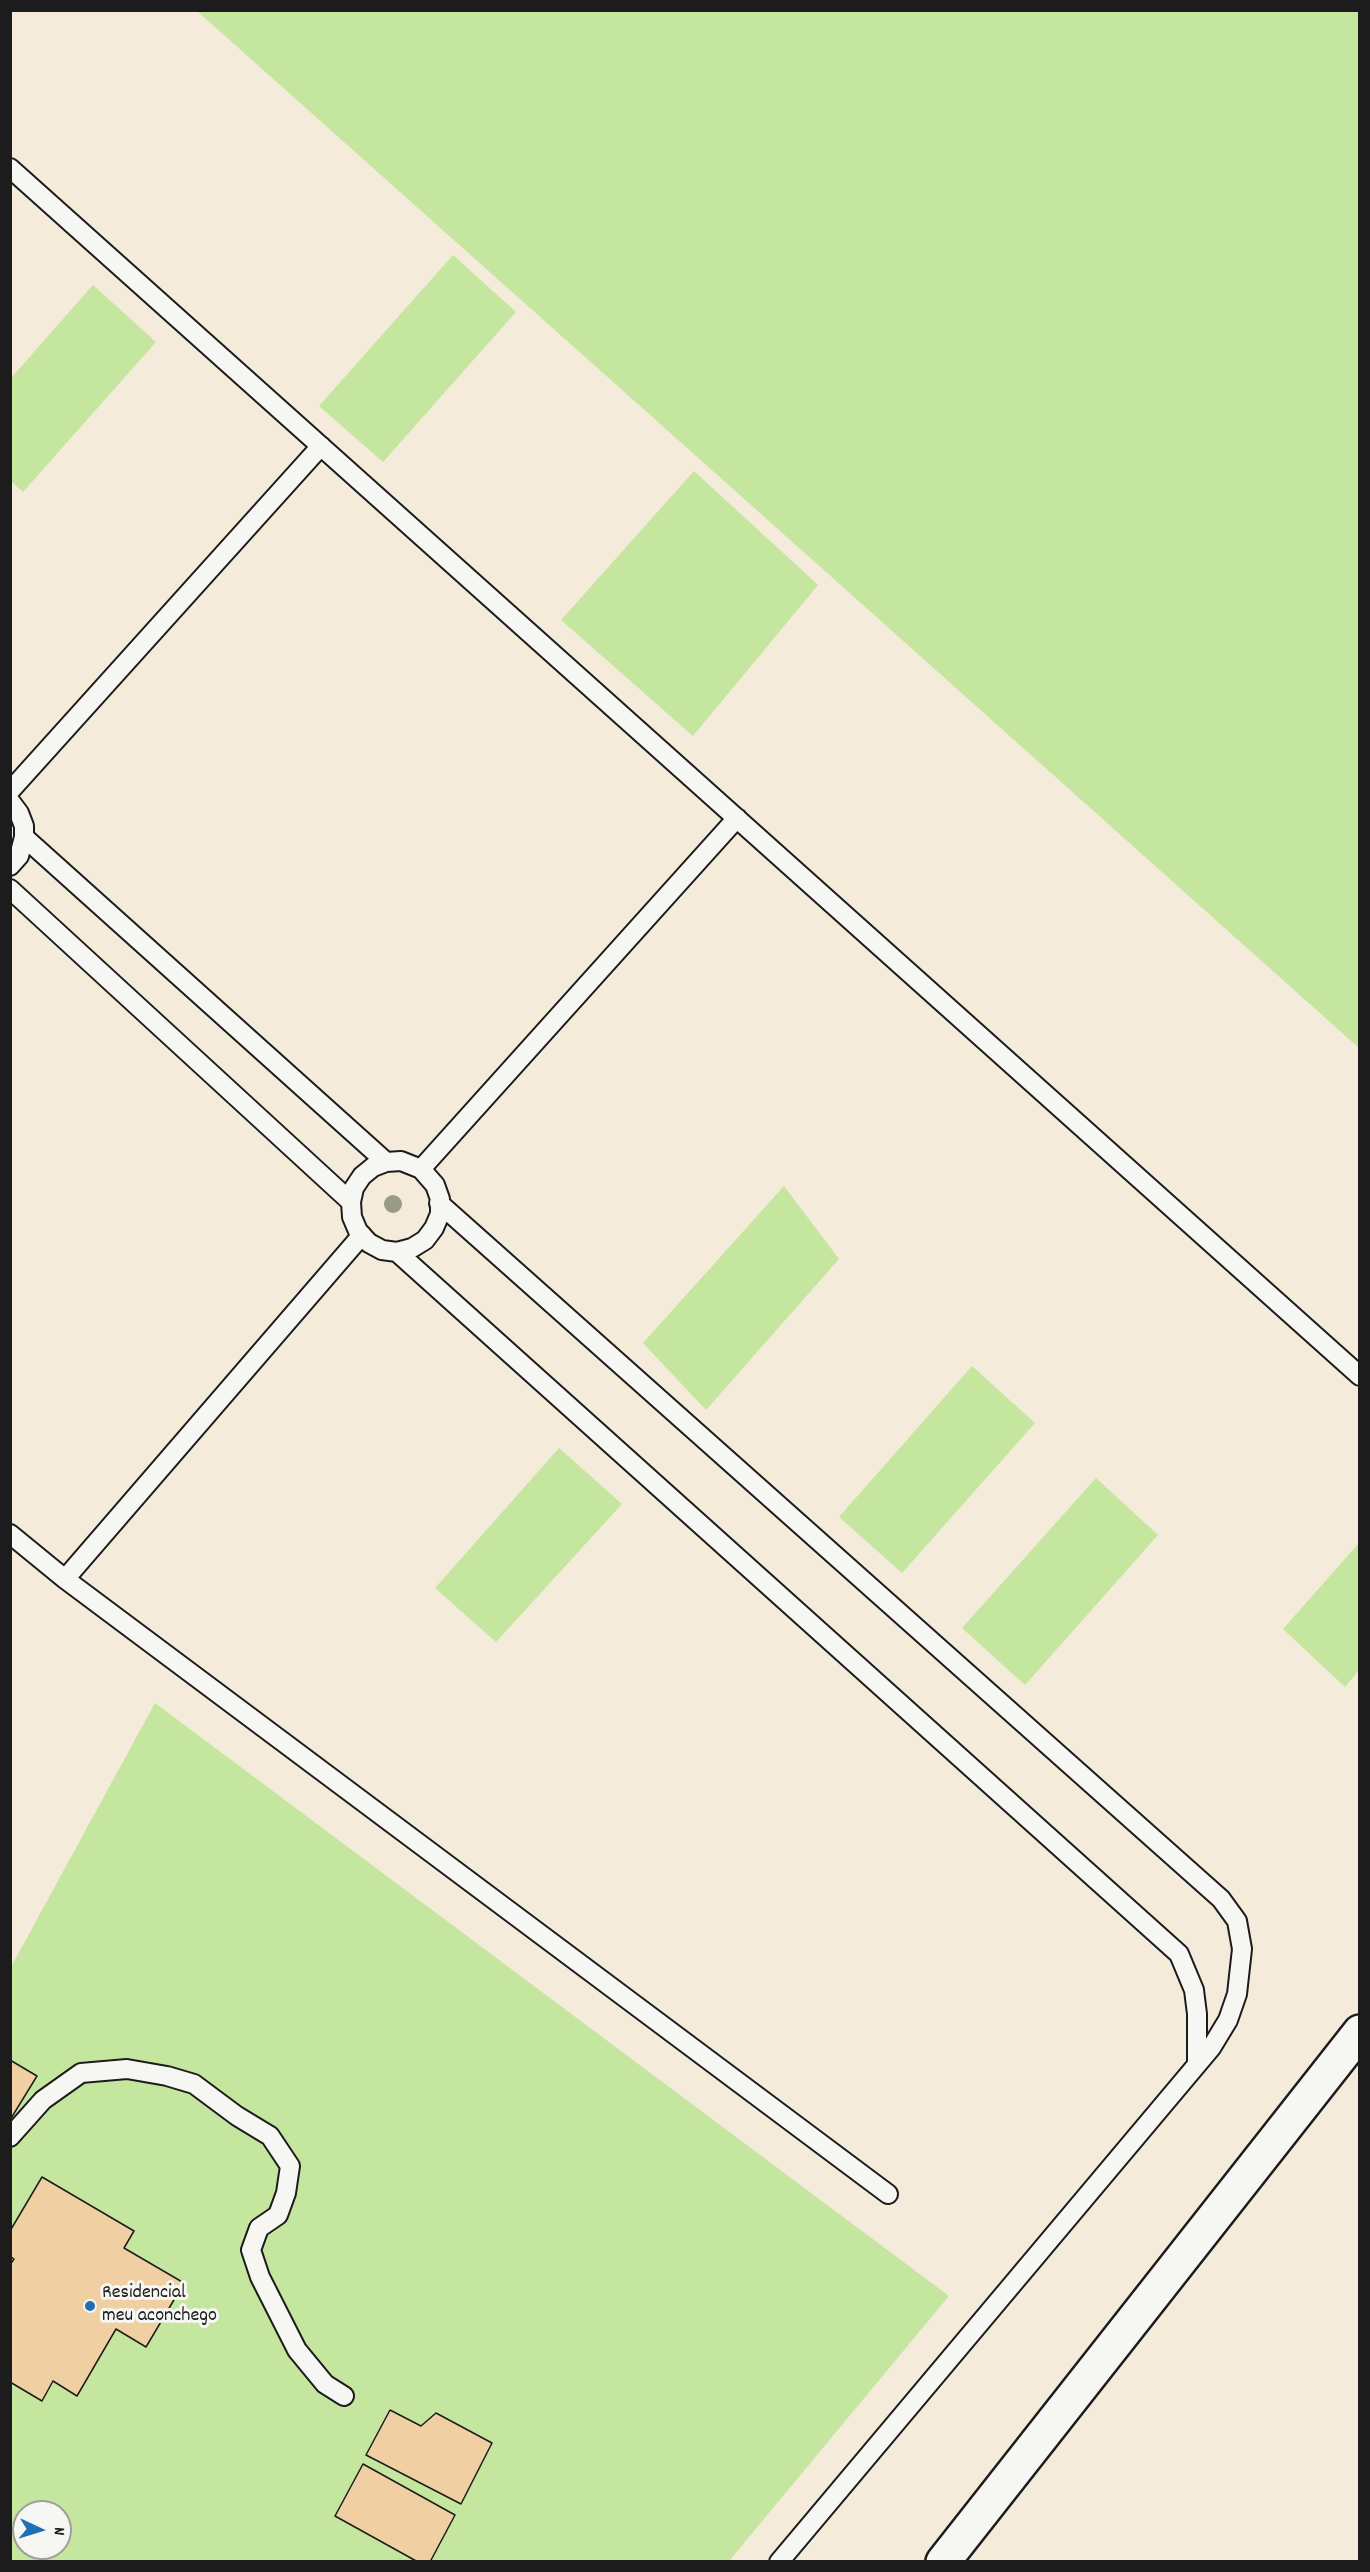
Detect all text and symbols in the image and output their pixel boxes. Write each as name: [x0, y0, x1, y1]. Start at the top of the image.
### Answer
place label: Residencial meu aconchego: [102, 2282, 217, 2329]
marker: Residencial meu aconchego: [83, 2299, 97, 2313]
north arrow: [12, 2500, 72, 2560]
text: N: [47, 2526, 70, 2536]

